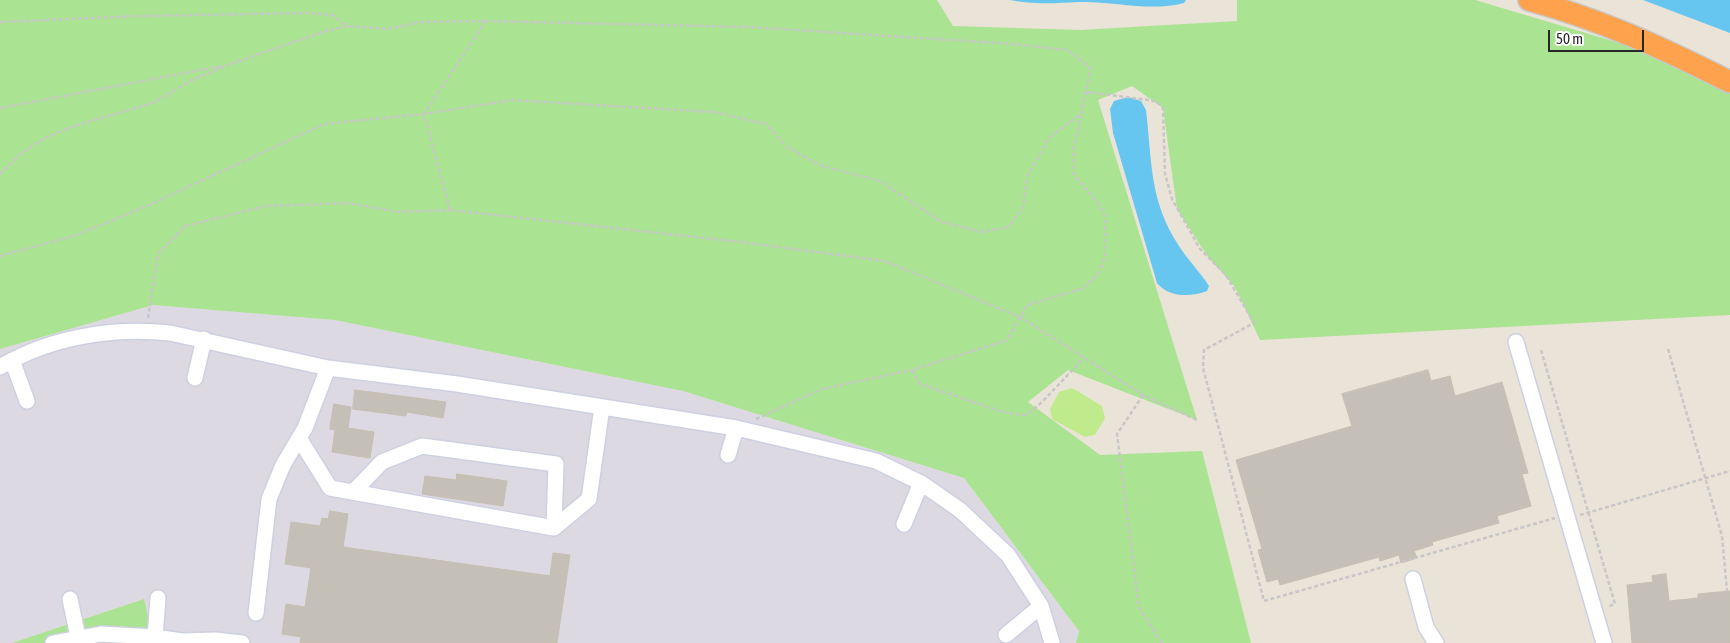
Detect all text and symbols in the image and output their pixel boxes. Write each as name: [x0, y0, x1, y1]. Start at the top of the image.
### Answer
scale bar: [1550, 20, 1646, 52]
text: 50 m: [1556, 30, 1583, 47]

